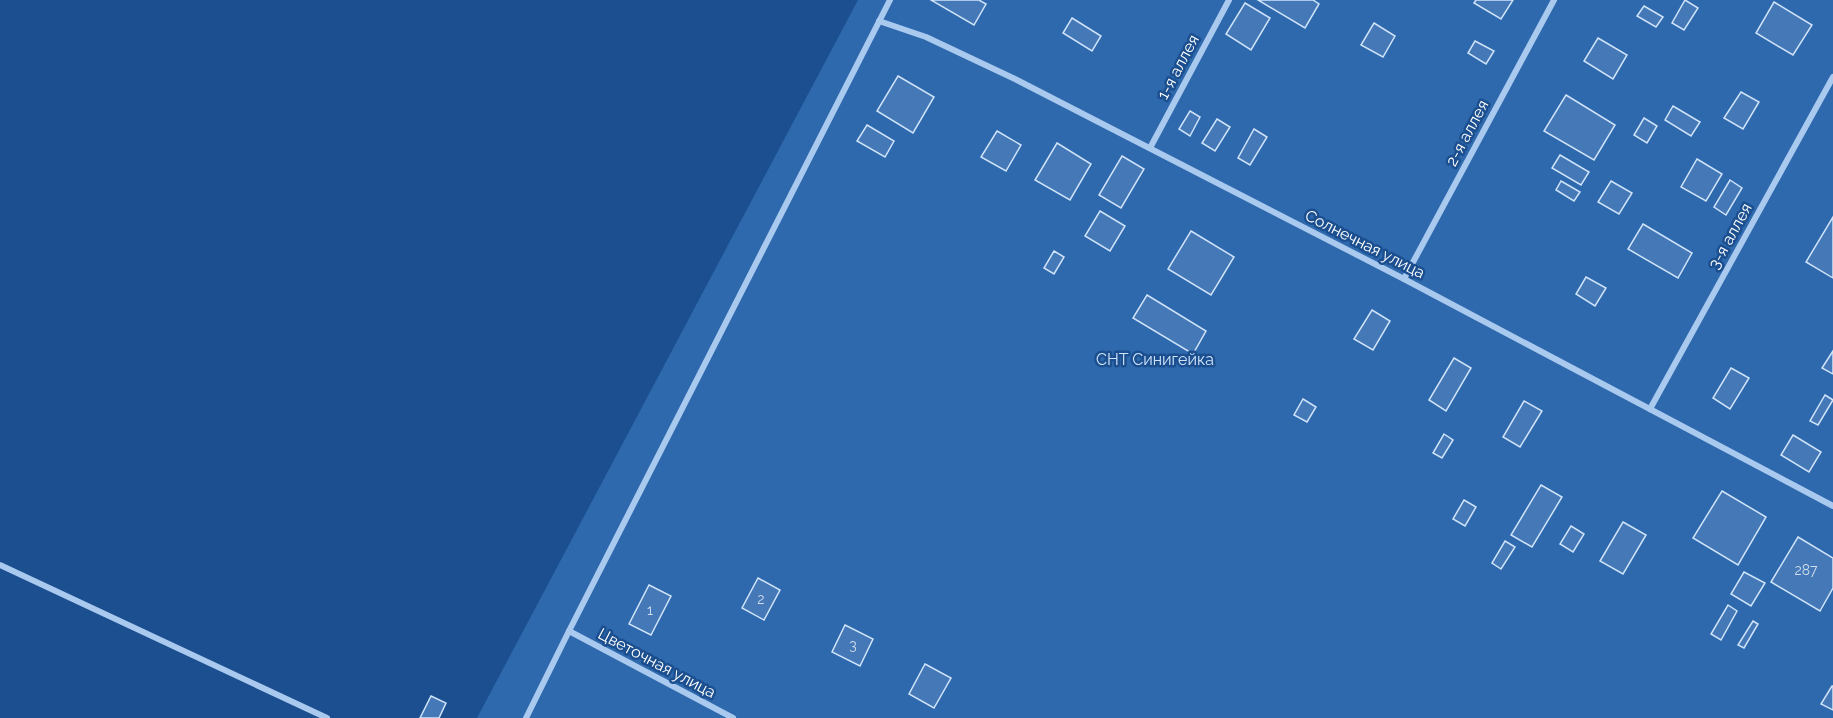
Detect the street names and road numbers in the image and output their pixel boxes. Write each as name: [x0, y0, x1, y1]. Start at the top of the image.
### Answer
street label: 1-я аллея: [1153, 31, 1203, 103]
street label: 2-я аллея: [1442, 97, 1492, 169]
street label: 3-я аллея: [1704, 200, 1756, 272]
street label: Солнечная улица: [1302, 206, 1428, 282]
street label: Цветочная улица: [595, 624, 719, 702]

